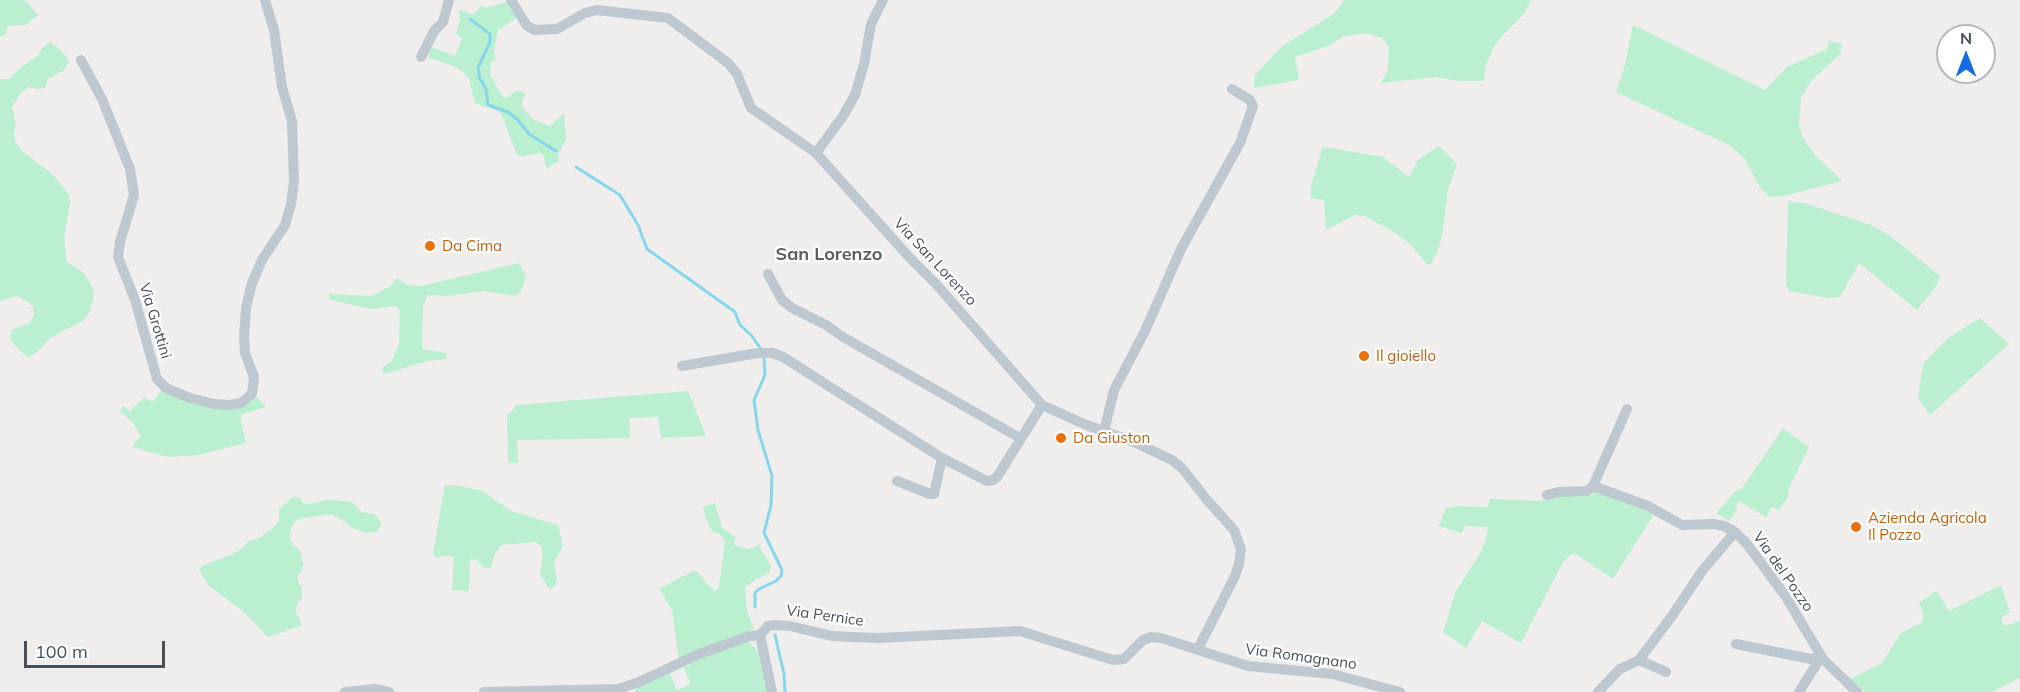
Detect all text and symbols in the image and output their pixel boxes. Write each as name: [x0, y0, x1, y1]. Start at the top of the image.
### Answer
north arrow: [1936, 24, 1996, 84]
text: N: [1960, 28, 1972, 48]
street label: Via San Lorenzo: [890, 214, 980, 310]
place label: Da Cima: [442, 237, 502, 255]
marker: Da Cima: [423, 239, 437, 253]
district label: San Lorenzo: [776, 244, 882, 266]
street label: Via Grottini: [135, 281, 175, 361]
place label: Il gioiello: [1376, 347, 1436, 365]
marker: Il gioiello: [1357, 349, 1371, 363]
place label: Da Giuston: [1073, 429, 1150, 447]
marker: Da Giuston: [1054, 431, 1068, 445]
place label: Azienda Agricola Il Pozzo: [1868, 509, 1987, 544]
marker: Azienda Agricola Il Pozzo: [1849, 520, 1863, 534]
street label: Via del Pozzo: [1749, 529, 1817, 615]
street label: Via Pernice: [785, 602, 865, 630]
scale bar: [27, 629, 168, 667]
text: 100 m: [35, 640, 88, 663]
street label: Via Romagnano: [1244, 640, 1358, 674]

